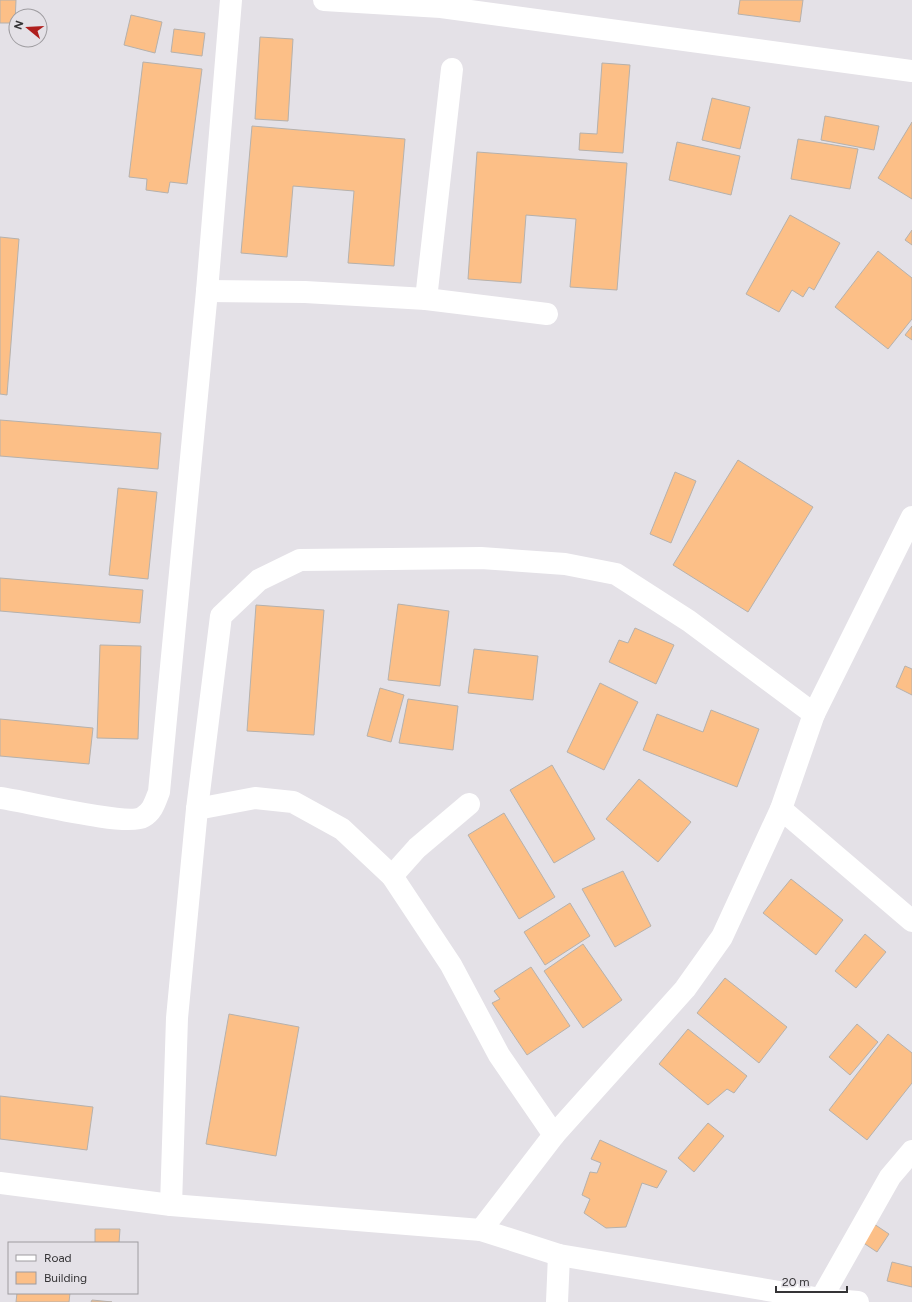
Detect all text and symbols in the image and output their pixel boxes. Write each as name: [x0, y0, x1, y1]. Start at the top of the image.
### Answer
north arrow: [8, 8, 48, 48]
text: N: [11, 19, 26, 31]
legend: [8, 1242, 138, 1294]
text: Road: [44, 1251, 72, 1265]
scale bar: [776, 1268, 847, 1294]
text: Building: [44, 1271, 87, 1285]
text: 20 m: [782, 1275, 810, 1289]

